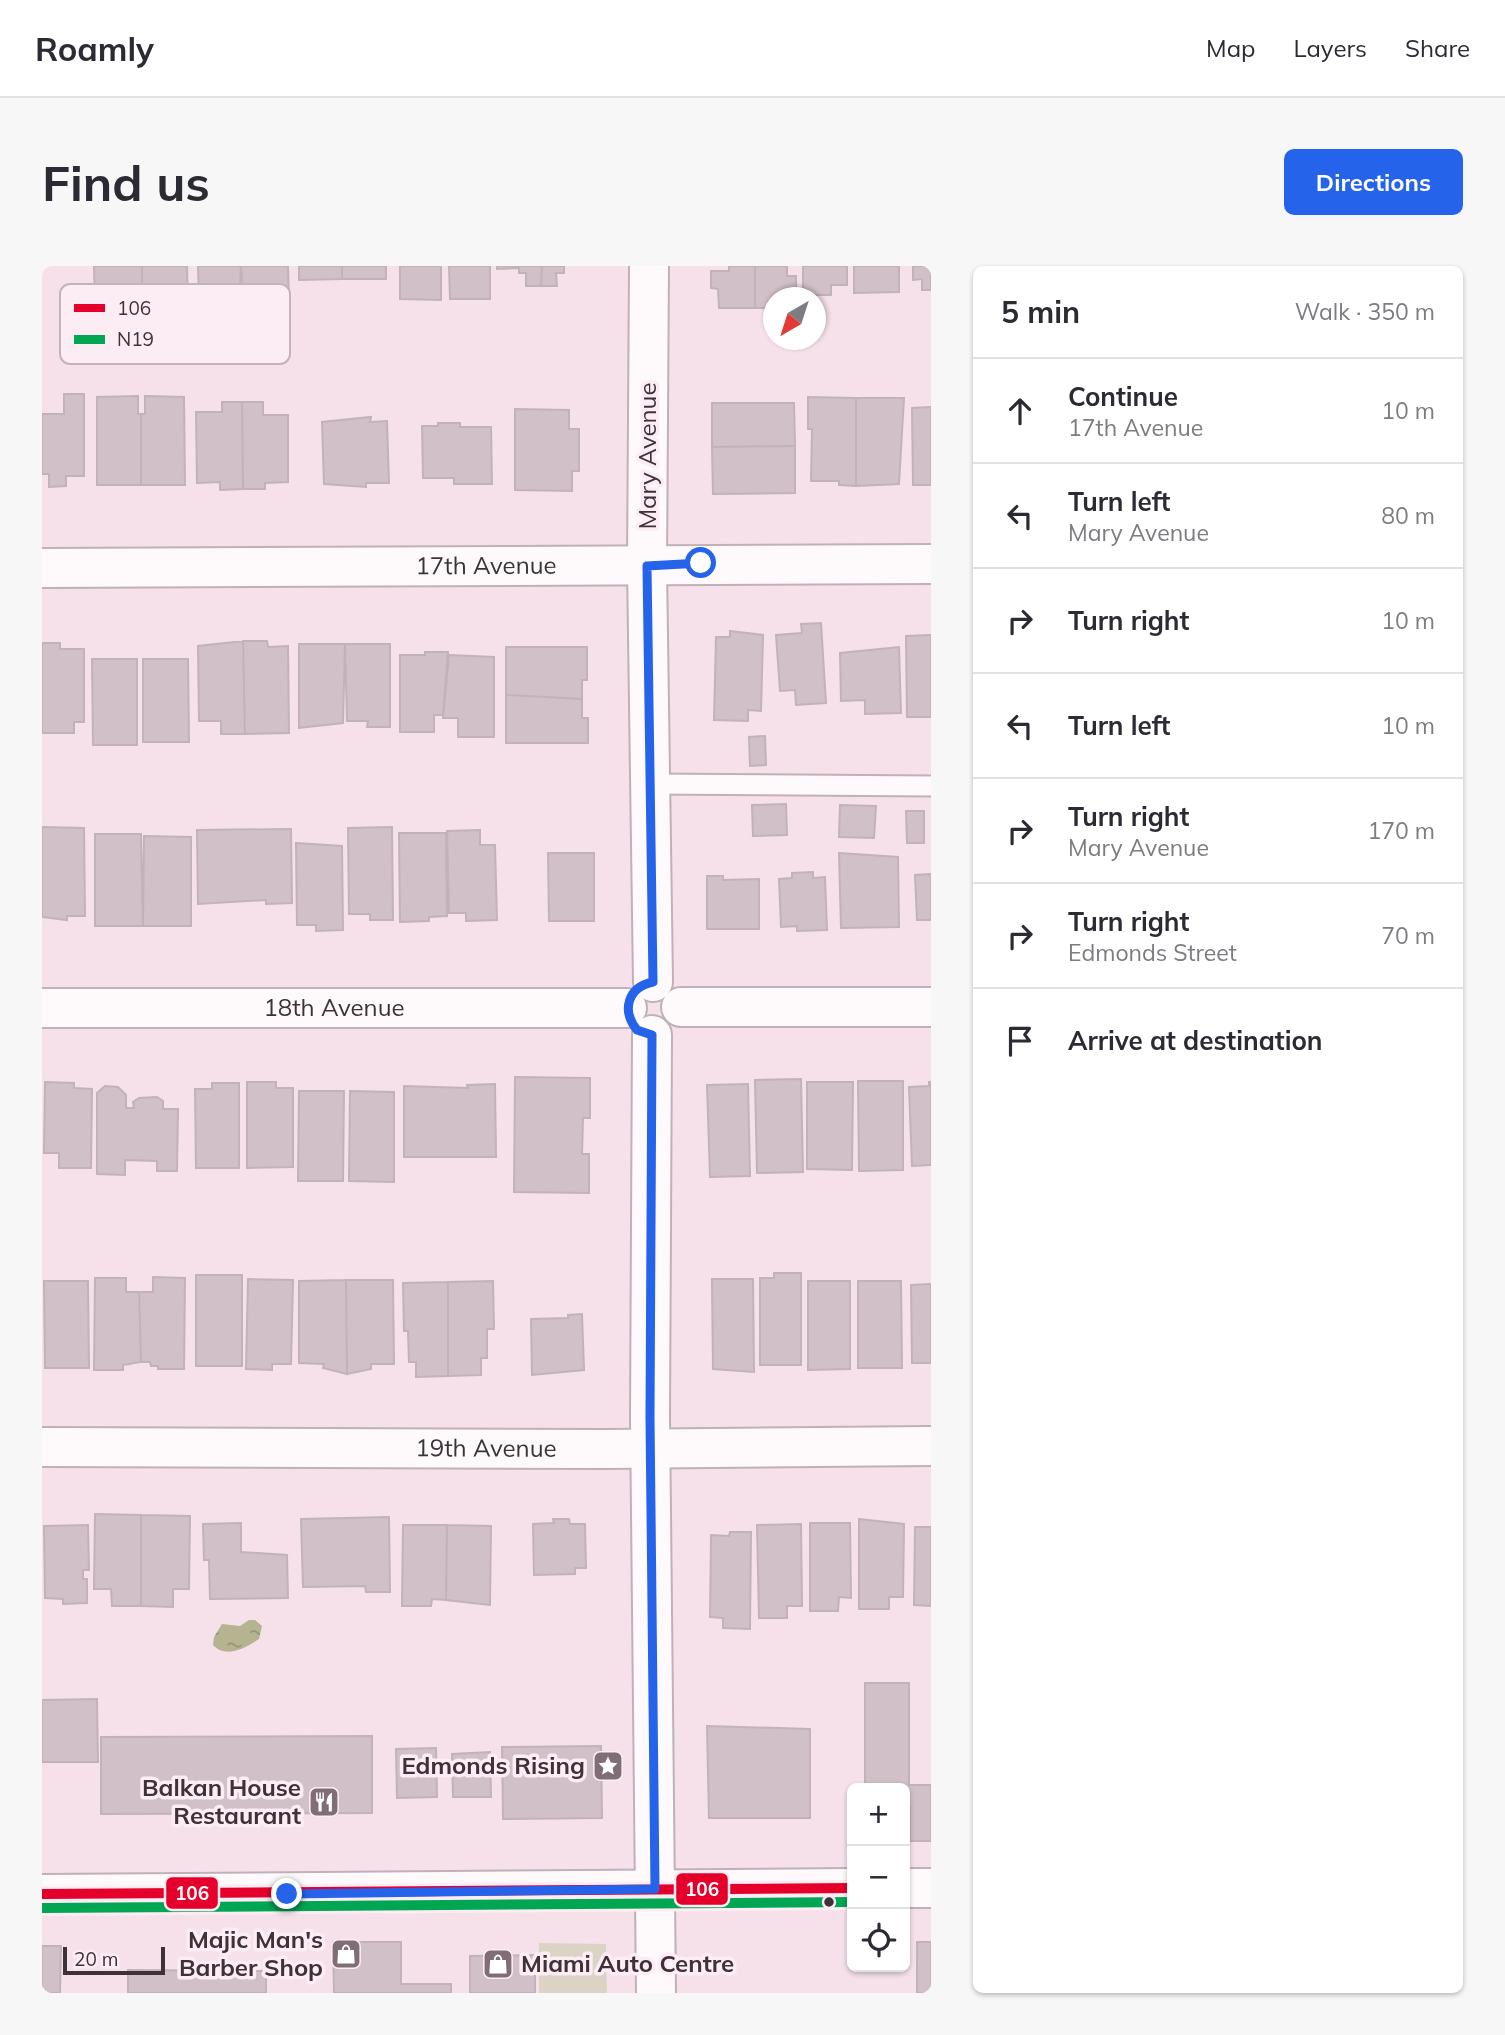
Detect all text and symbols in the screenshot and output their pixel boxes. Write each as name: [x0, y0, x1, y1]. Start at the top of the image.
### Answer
text: Roamly: [35, 28, 154, 69]
text: Map: [1206, 33, 1255, 63]
text: Layers: [1293, 33, 1367, 63]
text: Share: [1405, 33, 1470, 63]
button: Directions: [1284, 149, 1463, 215]
text: Find us: [42, 152, 210, 213]
legend: [60, 284, 290, 364]
north arrow: [763, 287, 826, 350]
text: 5 min: [1001, 293, 1080, 331]
text: 106: [117, 296, 151, 320]
text: Walk · 350 m: [1295, 297, 1435, 326]
text: N19: [117, 327, 154, 351]
text: Continue: [1068, 380, 1178, 413]
street label: Mary Avenue: [632, 382, 662, 530]
icon: ahead: [1001, 392, 1039, 430]
text: 10 m: [1381, 396, 1435, 425]
text: 17th Avenue: [1068, 413, 1203, 442]
text: Turn left: [1068, 485, 1170, 518]
icon: left: [1001, 497, 1039, 535]
text: 80 m: [1381, 501, 1435, 530]
text: Mary Avenue: [1068, 518, 1209, 547]
route start: [685, 547, 716, 578]
street label: 17th Avenue: [415, 550, 557, 580]
icon: right: [1001, 602, 1039, 640]
text: Turn right: [1068, 604, 1189, 637]
text: 10 m: [1381, 606, 1435, 635]
icon: left: [1001, 707, 1039, 745]
text: Turn left: [1068, 709, 1170, 742]
text: 10 m: [1381, 711, 1435, 740]
text: Turn right: [1068, 800, 1189, 833]
icon: right: [1001, 812, 1039, 850]
text: 170 m: [1367, 816, 1435, 845]
text: Mary Avenue: [1068, 833, 1209, 862]
text: Turn right: [1068, 905, 1189, 938]
icon: right: [1001, 917, 1039, 955]
text: 70 m: [1381, 921, 1435, 950]
text: Edmonds Street: [1068, 938, 1237, 967]
street label: 18th Avenue: [263, 992, 405, 1022]
icon: arrive: [1001, 1022, 1039, 1060]
text: Arrive at destination: [1068, 1024, 1323, 1057]
street label: 19th Avenue: [415, 1432, 557, 1463]
place icon: Edmonds Rising: [591, 1749, 625, 1783]
place label: Edmonds Rising: [401, 1750, 585, 1780]
place label: Balkan House Restaurant: [142, 1772, 301, 1830]
map controls: [847, 1783, 910, 1972]
button: +: [847, 1783, 910, 1846]
restaurant icon: Balkan House Restaurant: [307, 1785, 341, 1819]
button: −: [847, 1846, 910, 1909]
line badge: 106: [675, 1872, 729, 1906]
line badge: 106: [165, 1876, 219, 1910]
text: 106: [685, 1877, 719, 1901]
route end: [271, 1878, 302, 1909]
text: 106: [175, 1881, 209, 1905]
unlabelled marker: [822, 1895, 836, 1909]
button: locate: [847, 1909, 910, 1972]
place label: Majic Man's Barber Shop: [179, 1924, 323, 1982]
shop icon: Majic Man's Barber Shop: [329, 1937, 363, 1971]
scale bar: [63, 1944, 164, 1976]
text: 20 m: [74, 1947, 118, 1971]
shop icon: Miami Auto Centre: [481, 1947, 515, 1981]
place label: Miami Auto Centre: [521, 1948, 734, 1978]

